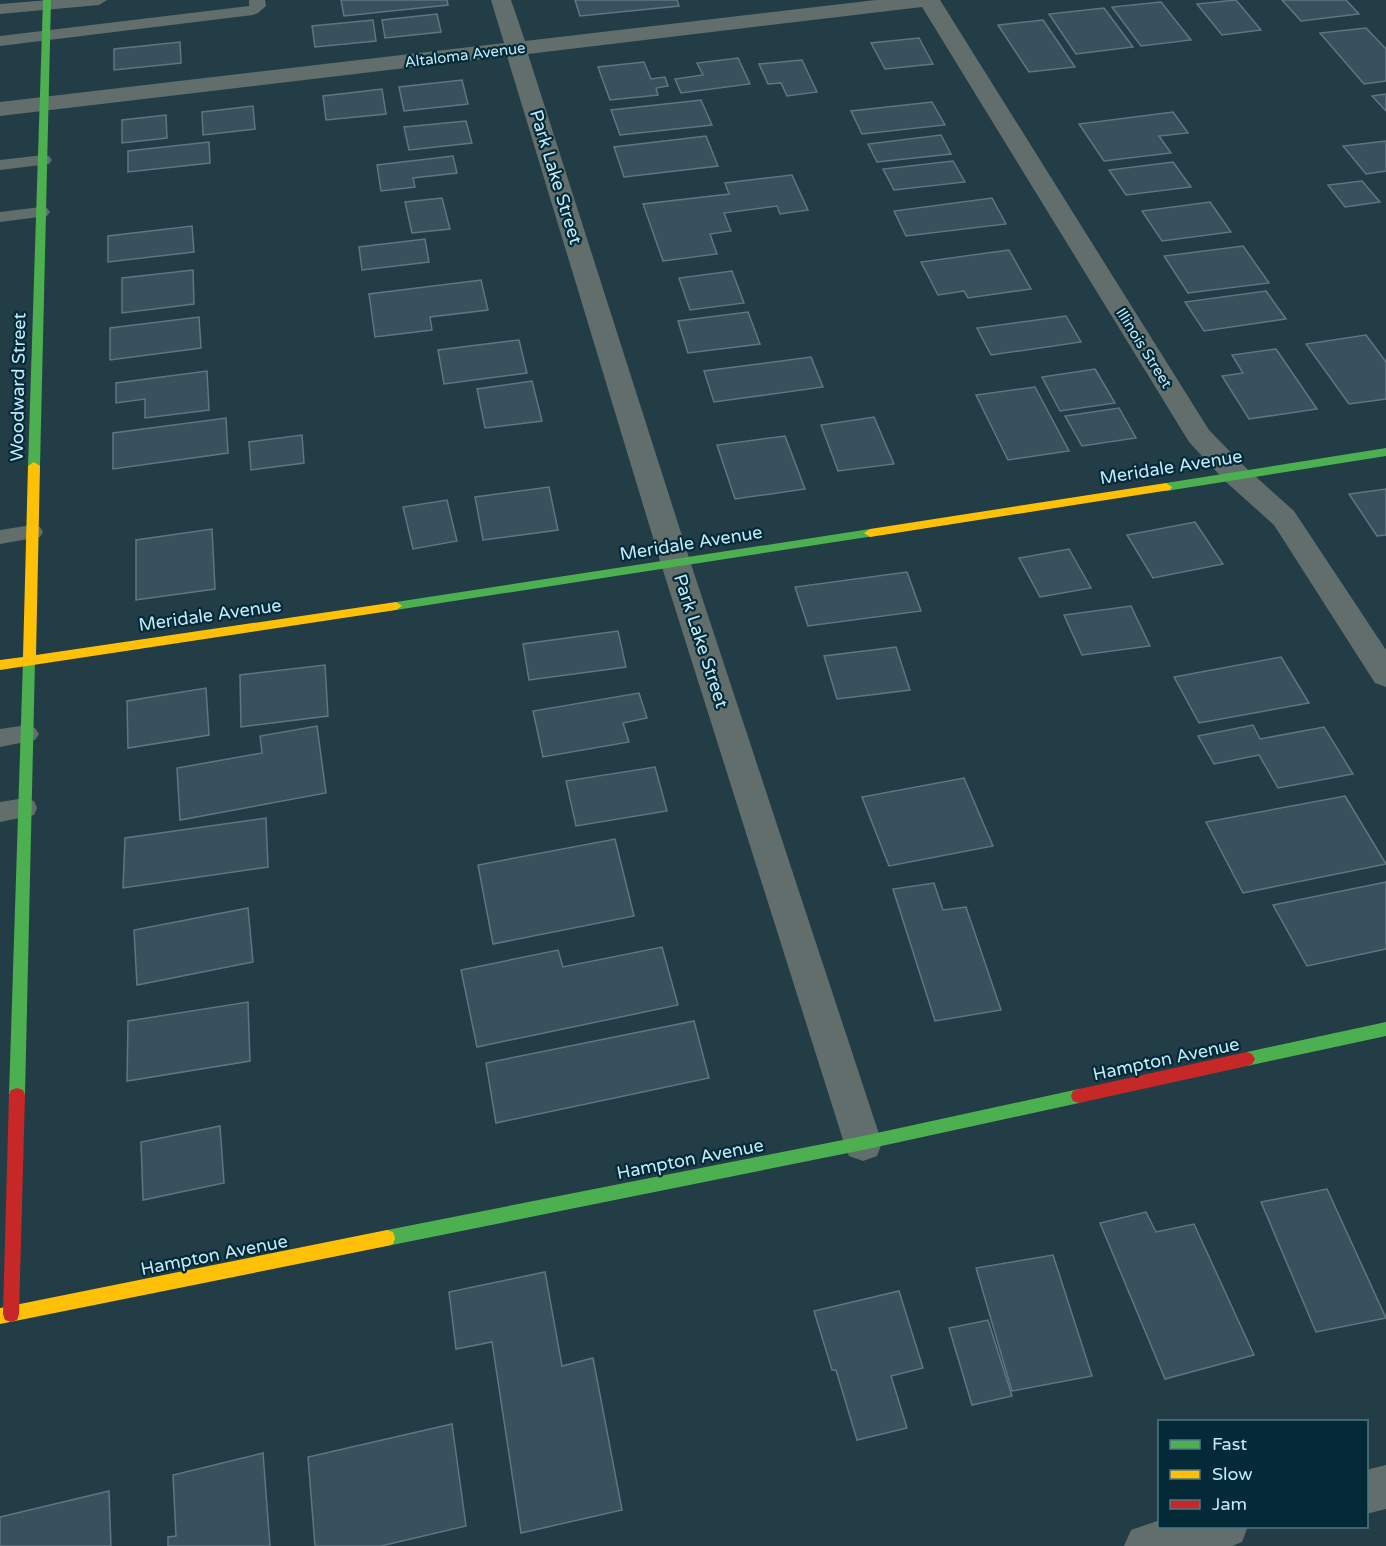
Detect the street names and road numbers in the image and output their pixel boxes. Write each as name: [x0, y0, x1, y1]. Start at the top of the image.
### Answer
street label: Altaloma Avenue: [404, 39, 526, 71]
street label: Park Lake Street: [525, 107, 587, 247]
street label: Illinois Street: [1112, 305, 1176, 392]
street label: Woodward Street: [6, 312, 30, 462]
street label: Meridale Avenue: [1098, 445, 1244, 489]
street label: Meridale Avenue: [618, 521, 764, 565]
street label: Park Lake Street: [669, 571, 733, 711]
street label: Meridale Avenue: [137, 594, 283, 636]
street label: Hampton Avenue: [1091, 1033, 1241, 1085]
street label: Hampton Avenue: [615, 1134, 765, 1184]
street label: Hampton Avenue: [139, 1230, 289, 1280]

